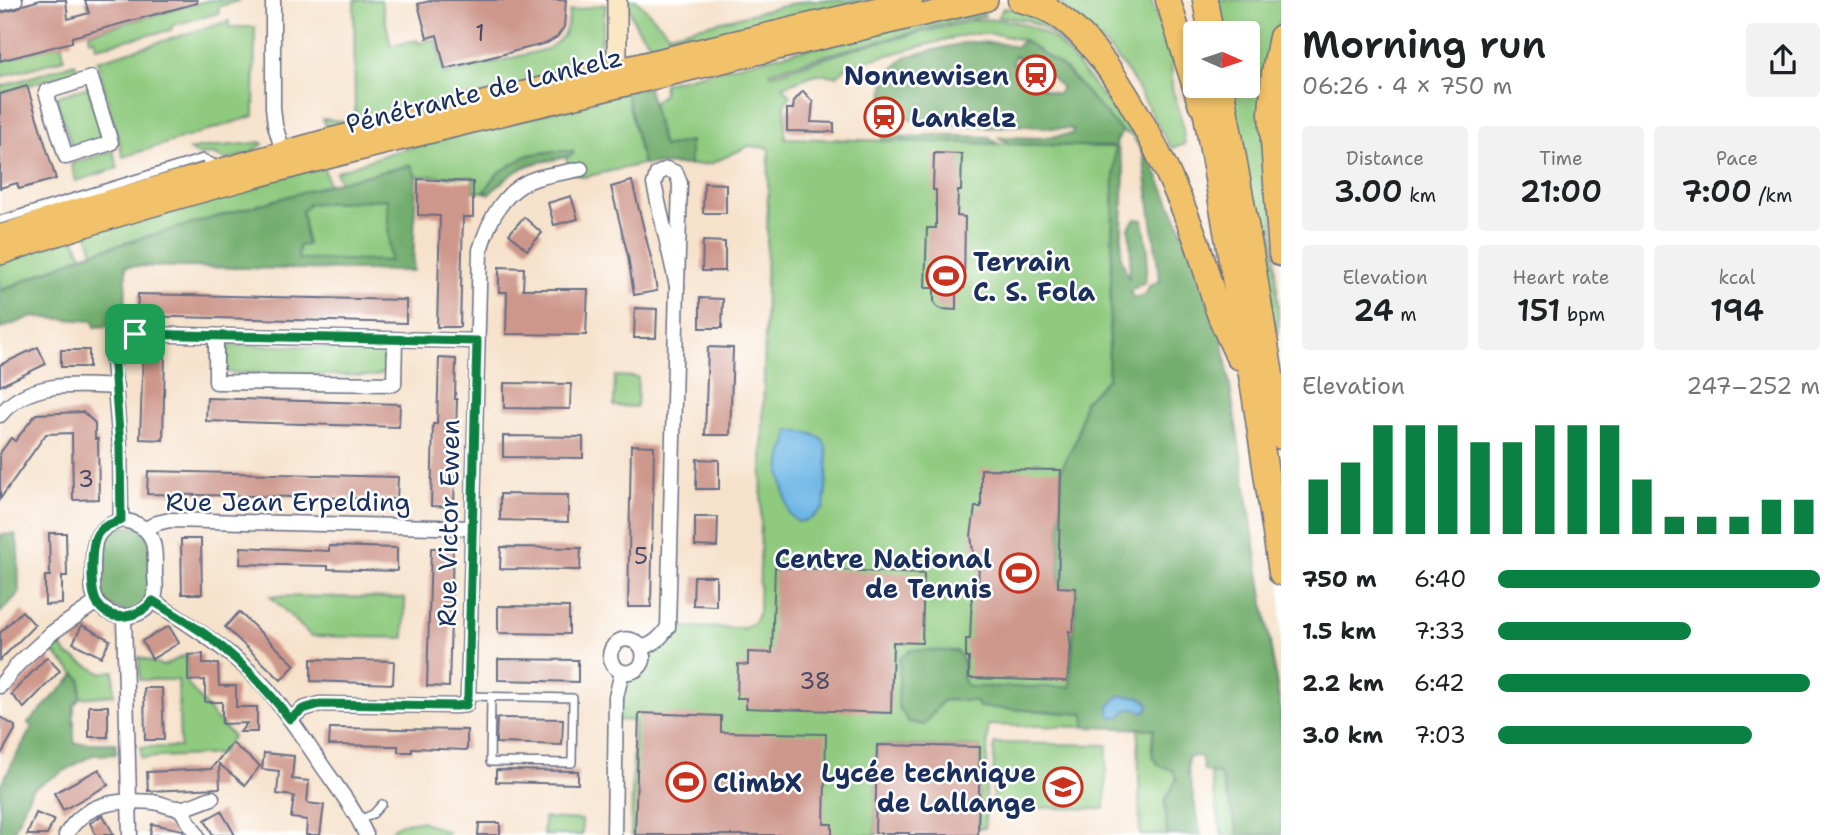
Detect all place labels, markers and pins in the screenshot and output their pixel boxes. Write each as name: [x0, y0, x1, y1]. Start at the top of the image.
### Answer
station icon: Nonnewisen: [1015, 54, 1057, 96]
place label: Nonnewisen: [844, 58, 1009, 93]
station icon: Lankelz: [863, 96, 905, 138]
place label: Lankelz: [911, 100, 1017, 135]
place label: Terrain C. S. Fola: [973, 244, 1095, 309]
sports icon: Terrain C. S. Fola: [925, 255, 967, 297]
pin: [105, 304, 165, 364]
place label: Centre National de Tennis: [775, 541, 992, 606]
sports icon: Centre National de Tennis: [998, 552, 1040, 594]
place label: Lycée technique de Lallange: [821, 755, 1036, 820]
sports icon: ClimbX: [665, 761, 707, 803]
place label: ClimbX: [713, 765, 802, 800]
school or university icon: Lycée technique de Lallange: [1042, 766, 1084, 808]

